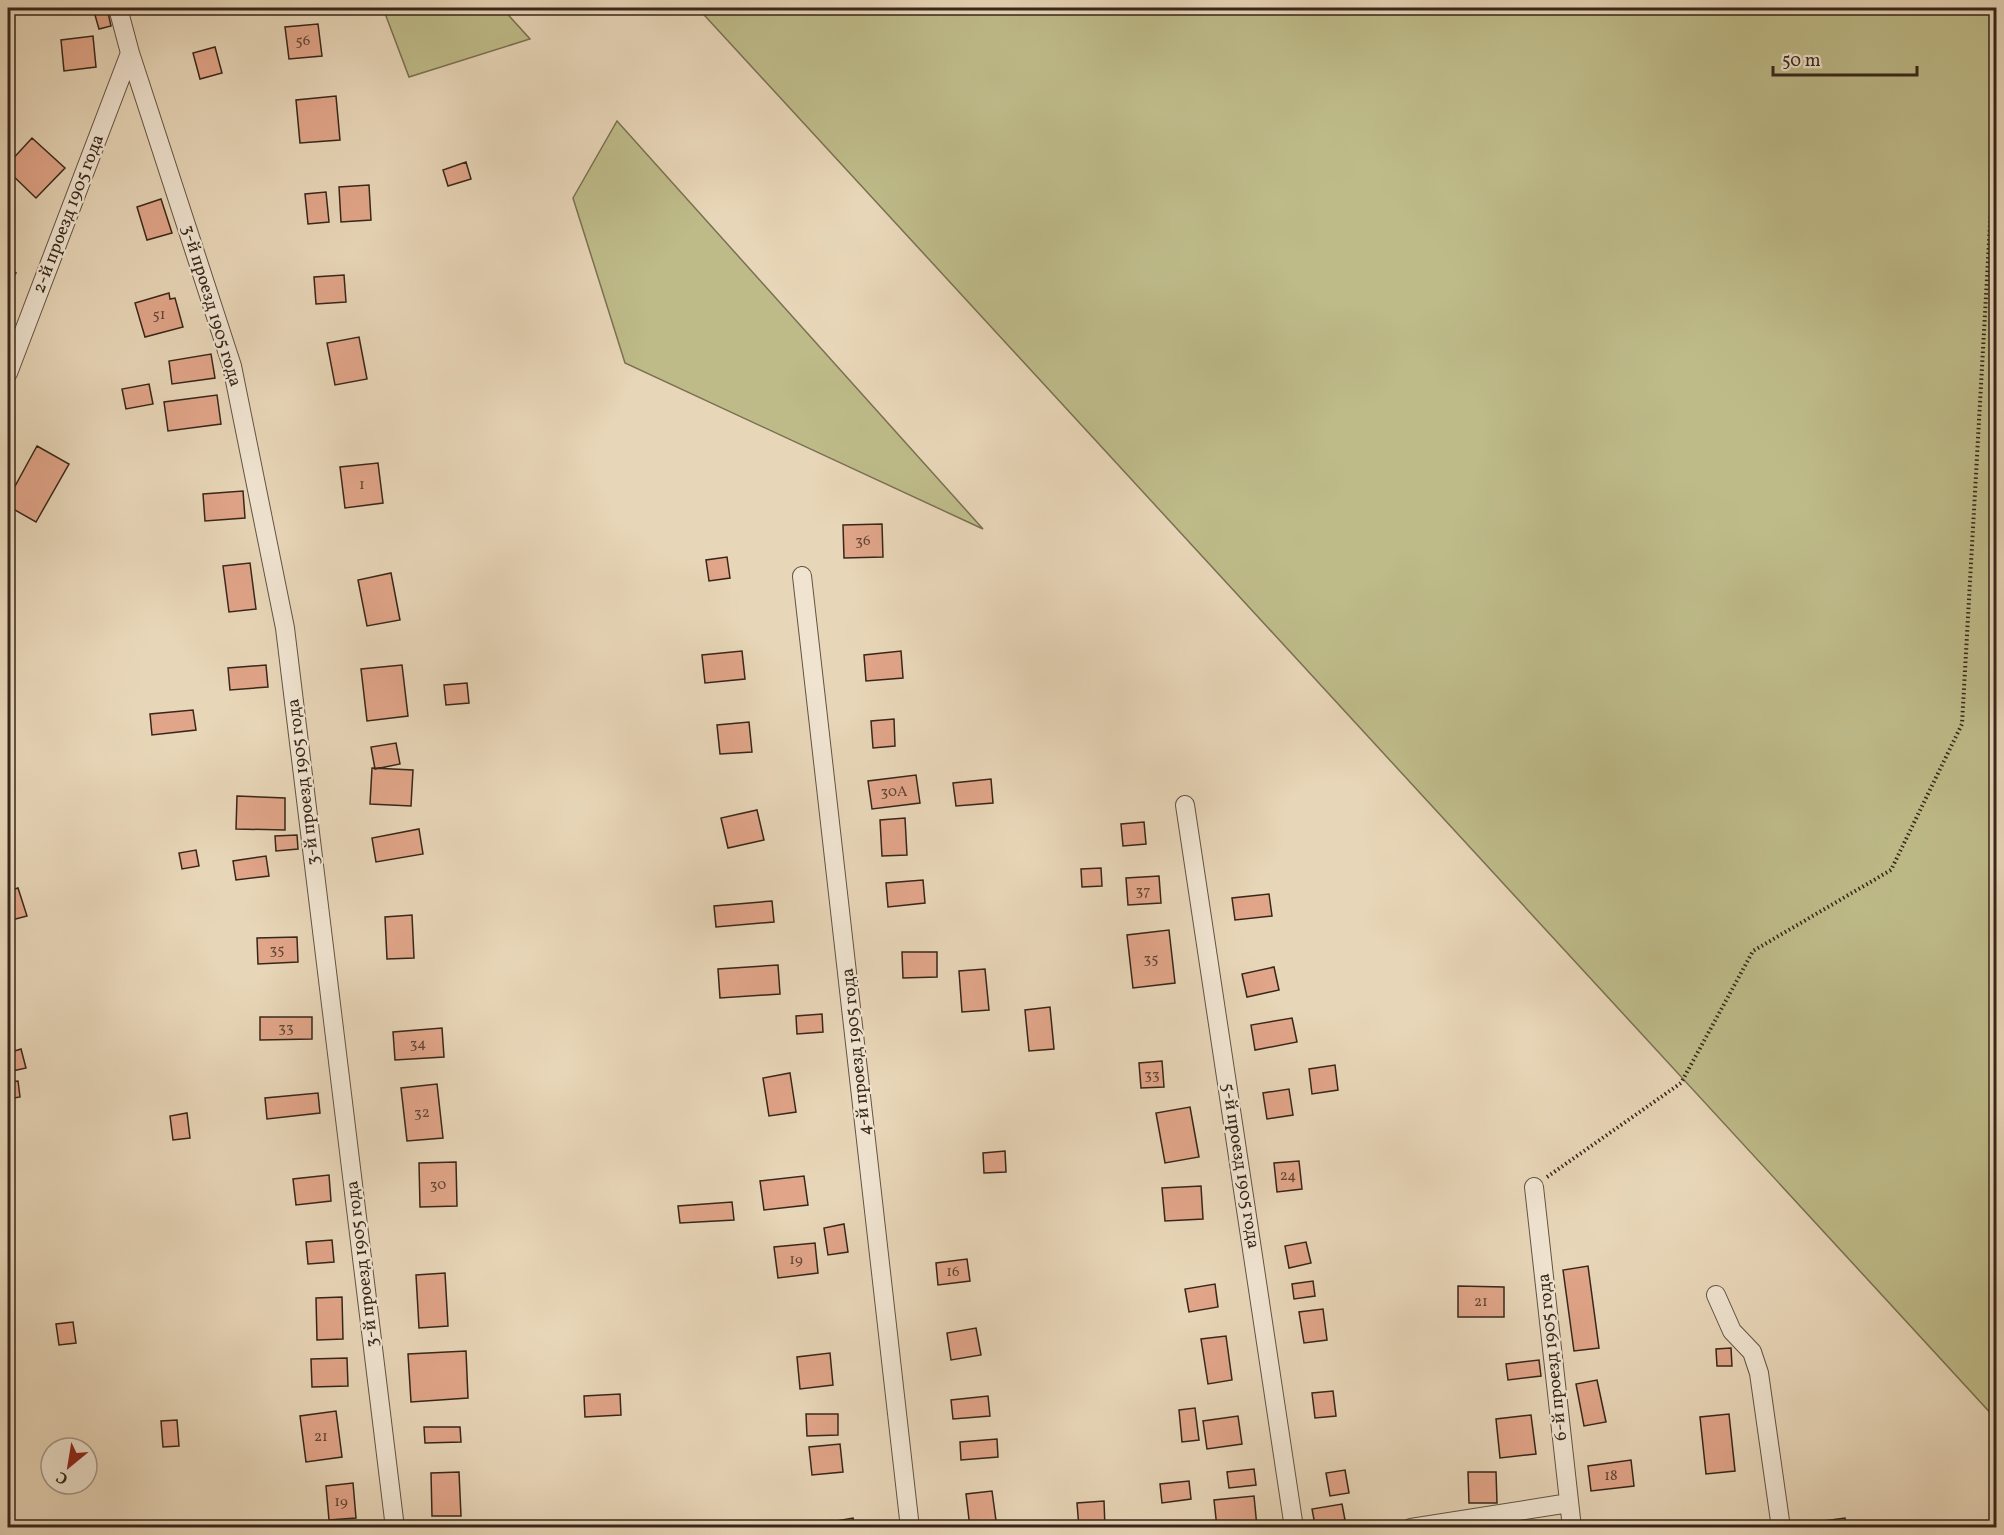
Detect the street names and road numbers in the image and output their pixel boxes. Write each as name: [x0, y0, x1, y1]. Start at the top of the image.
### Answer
street label: 2-й проезд 1905 года: [27, 131, 111, 297]
street label: 3-й проезд 1905 года: [175, 222, 247, 390]
street label: 3-й проезд 1905 года: [281, 697, 327, 867]
street label: 4-й проезд 1905 года: [836, 967, 878, 1137]
street label: 5-й проезд 1905 года: [1215, 1081, 1265, 1251]
street label: 3-й проезд 1905 года: [340, 1179, 386, 1349]
street label: 6-й проезд 1905 года: [1532, 1272, 1574, 1442]

